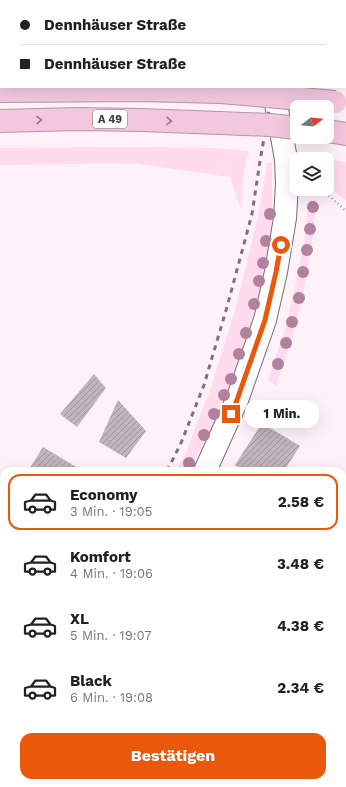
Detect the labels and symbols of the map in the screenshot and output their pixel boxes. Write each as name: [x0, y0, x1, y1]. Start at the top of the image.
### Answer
north arrow: [290, 100, 334, 144]
road number: A 49: [93, 110, 127, 128]
one-way arrow: [36, 116, 42, 124]
one-way arrow: [166, 117, 172, 125]
route start: [272, 236, 290, 254]
callout: 1 Min.: [245, 400, 319, 428]
route end: [222, 405, 240, 423]

